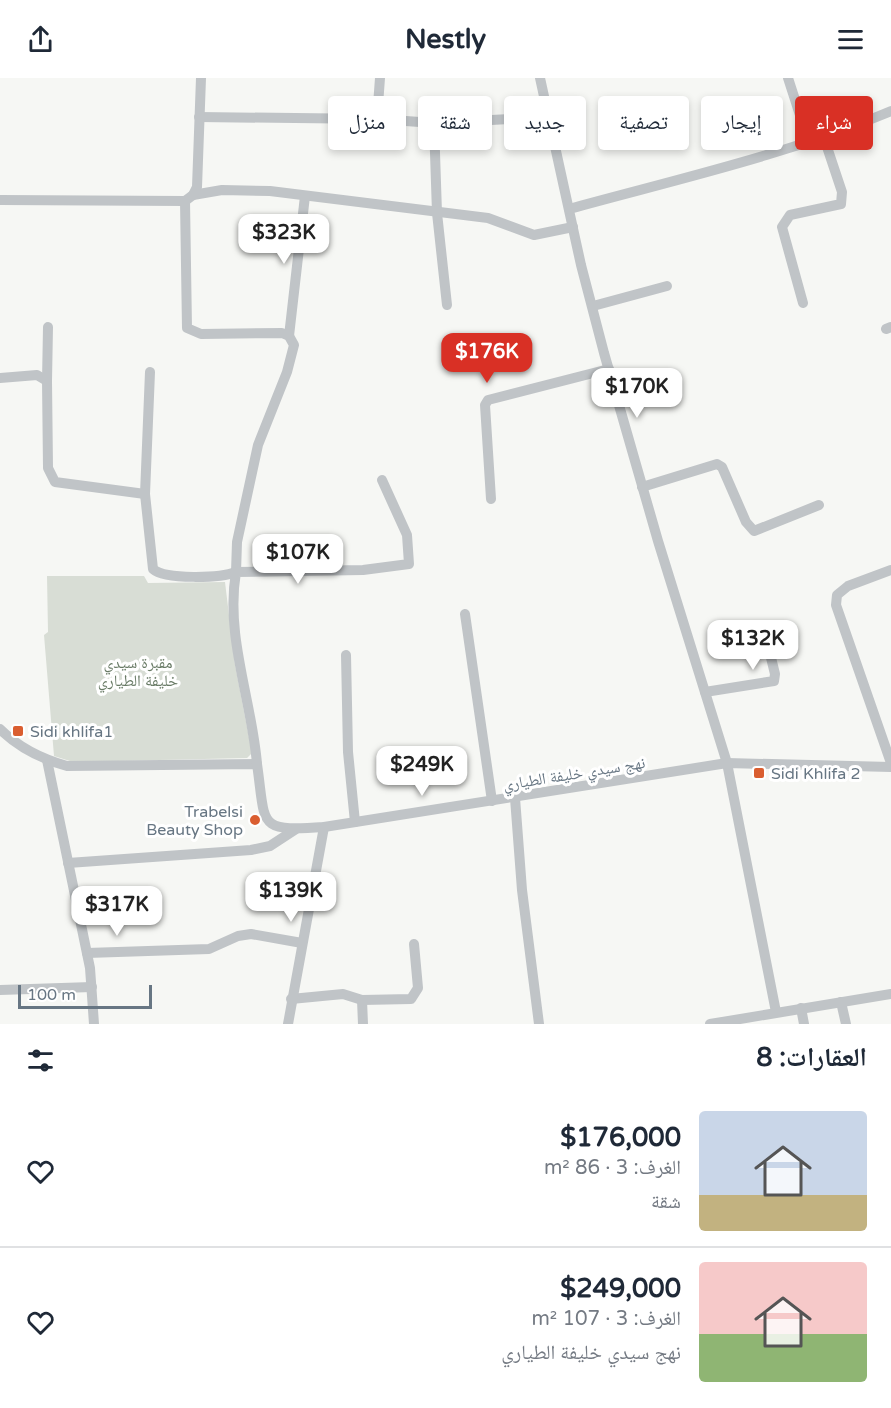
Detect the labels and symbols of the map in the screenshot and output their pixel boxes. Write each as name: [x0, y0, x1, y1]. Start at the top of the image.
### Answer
pin: $323K: [242, 214, 326, 265]
pin: $176K: [445, 333, 529, 384]
pin: $170K: [595, 368, 679, 419]
pin: $107K: [256, 534, 340, 585]
pin: $132K: [711, 620, 795, 671]
park label: مقبرة سيدي خليفة الطياري: [98, 653, 178, 693]
place label: Sidi khlifa1: [30, 722, 113, 742]
marker: Sidi khlifa1: [11, 724, 25, 738]
pin: $249K: [380, 746, 464, 797]
street label: نهج سيدي خليفة الطياري: [502, 753, 647, 797]
place label: Sidi Khlifa 2: [771, 764, 860, 784]
marker: Sidi Khlifa 2: [752, 766, 766, 780]
place label: Trabelsi Beauty Shop: [146, 802, 243, 840]
marker: Trabelsi Beauty Shop: [248, 813, 262, 827]
pin: $139K: [249, 872, 333, 923]
pin: $317K: [75, 886, 159, 937]
scale bar: [18, 982, 152, 1010]

